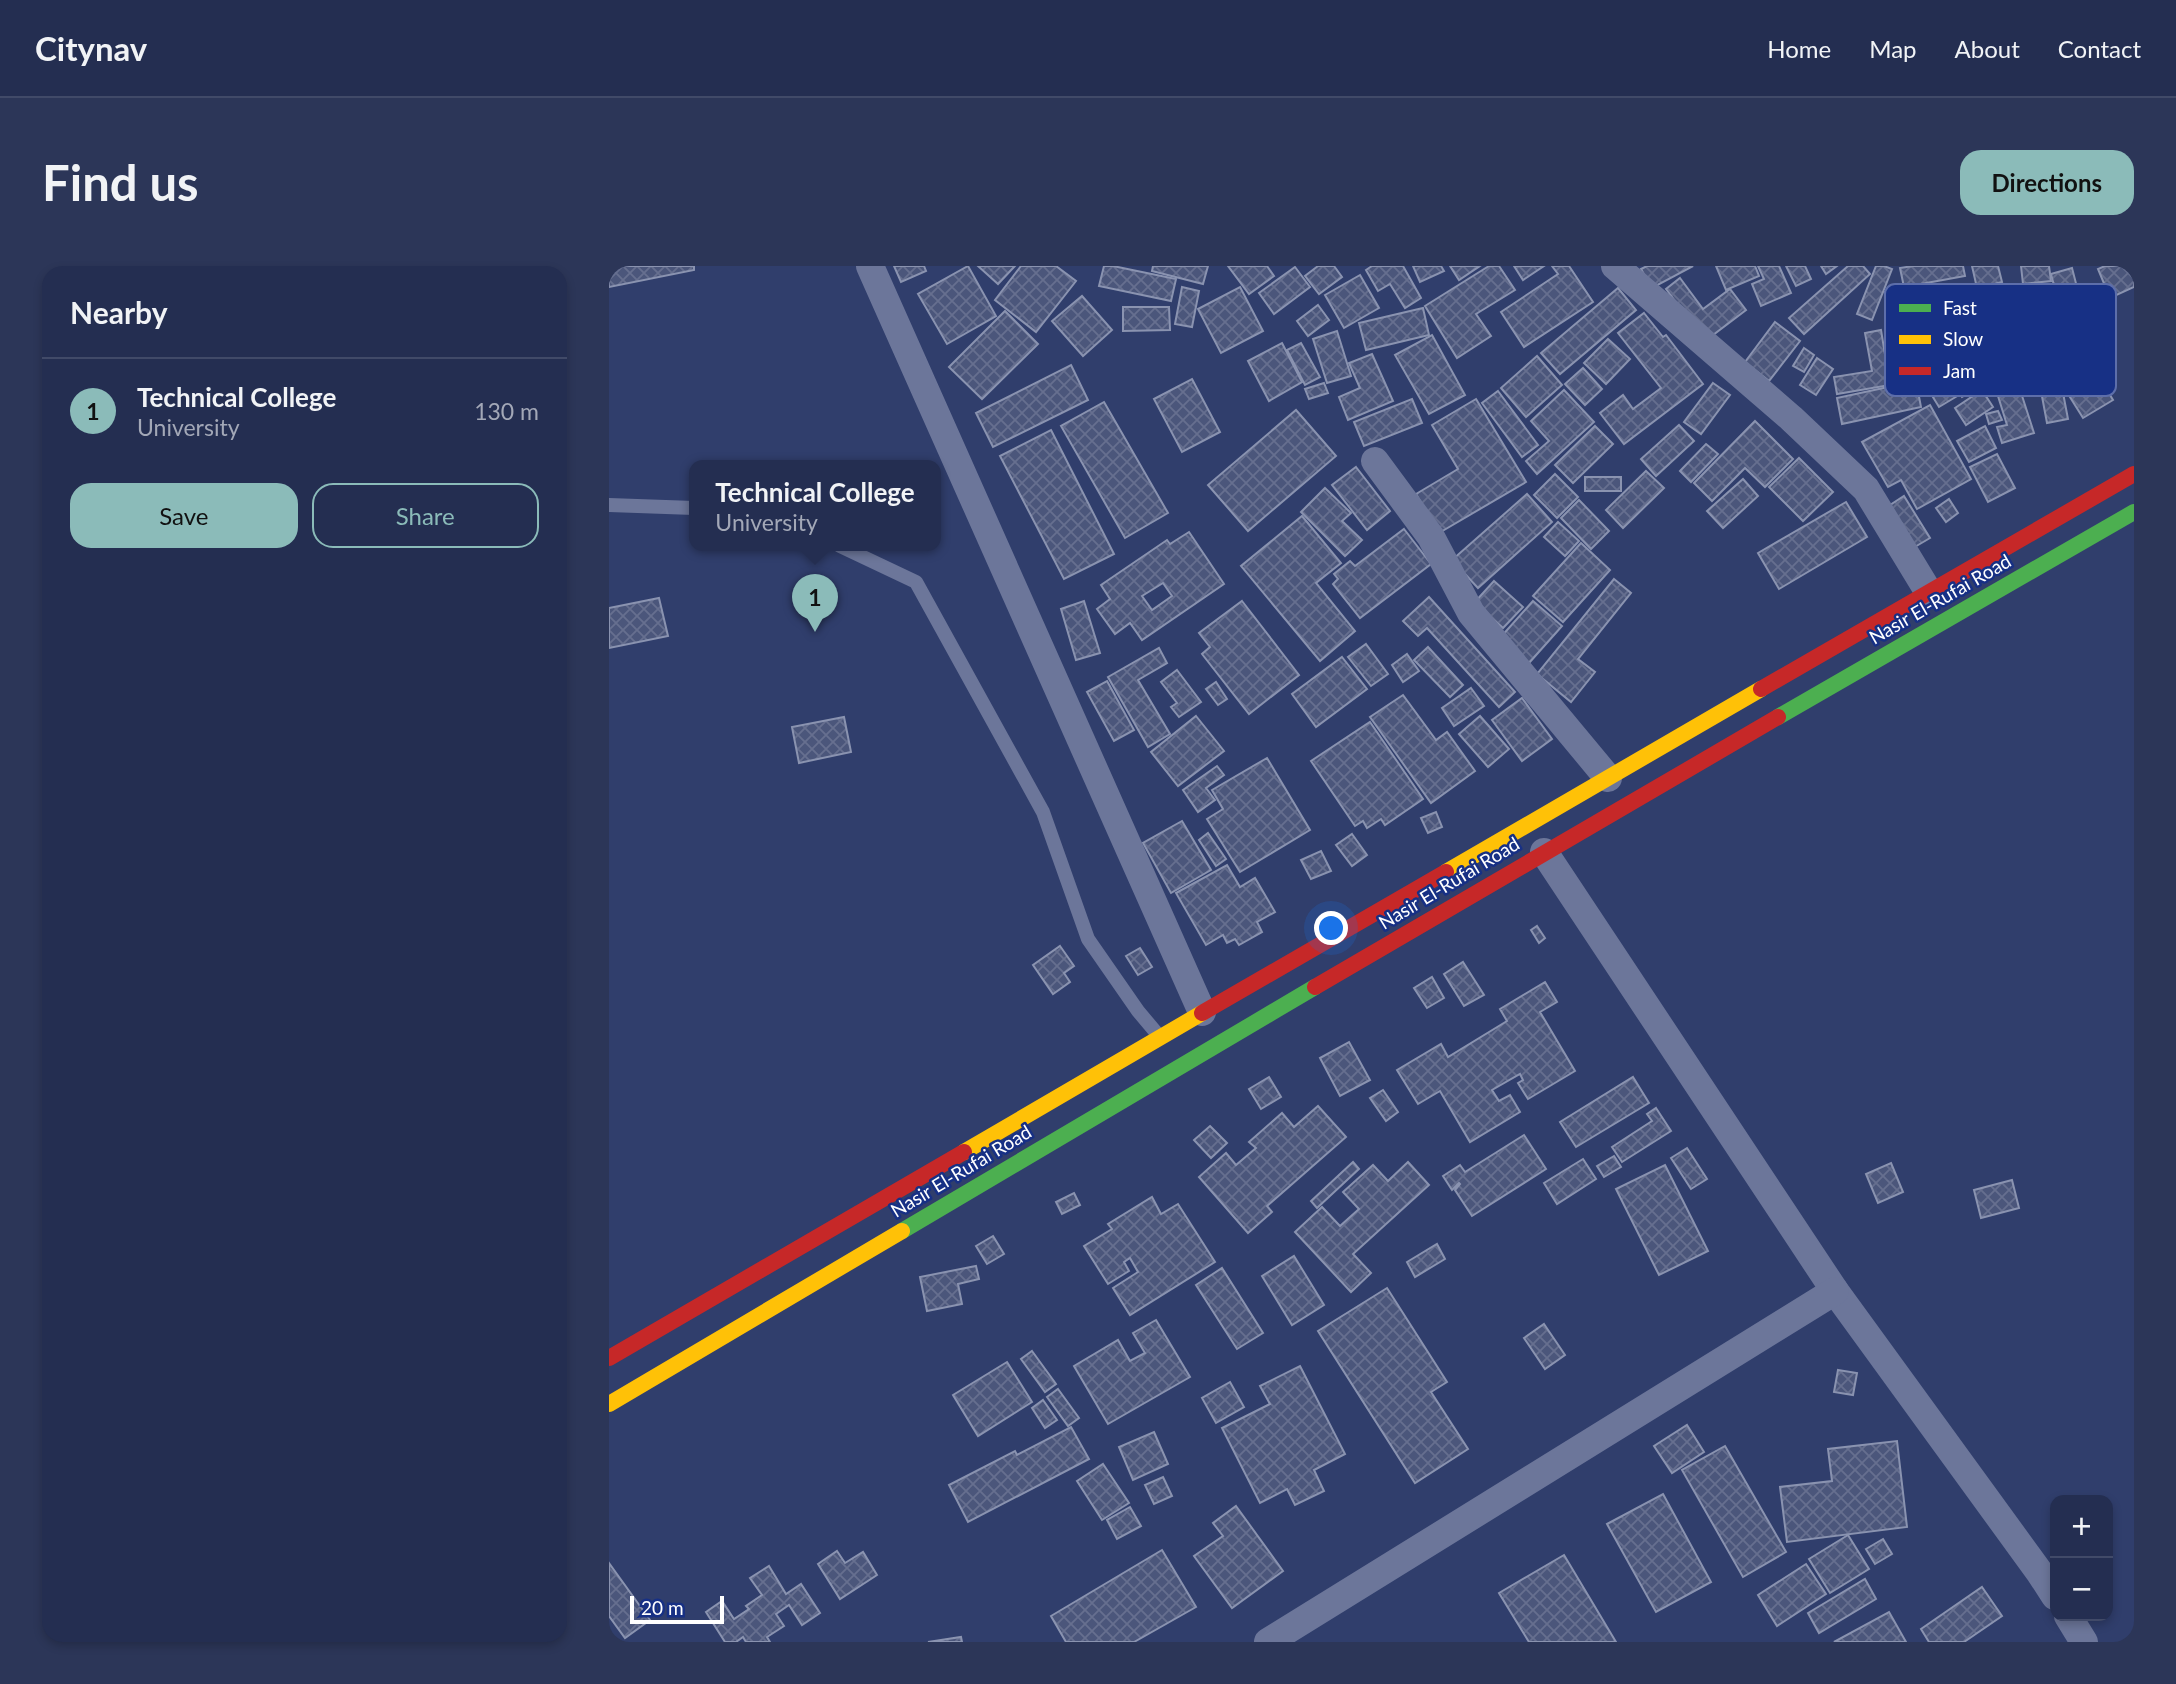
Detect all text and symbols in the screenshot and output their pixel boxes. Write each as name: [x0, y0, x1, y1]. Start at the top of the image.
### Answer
text: Citynav: [35, 28, 147, 68]
text: Home: [1767, 34, 1831, 63]
text: Map: [1869, 34, 1917, 63]
text: About: [1955, 34, 2020, 63]
text: Contact: [2058, 34, 2141, 63]
button: Directions: [1960, 150, 2134, 215]
text: Find us: [42, 153, 199, 211]
legend: [1885, 284, 2116, 396]
text: Nearby: [70, 294, 168, 330]
text: Fast: [1943, 296, 1977, 319]
text: Slow: [1943, 327, 1983, 350]
text: Jam: [1943, 359, 1976, 382]
text: Technical College: [137, 381, 336, 413]
text: 1: [86, 397, 100, 425]
text: 130 m: [474, 397, 539, 425]
text: University: [137, 413, 240, 441]
popup: [689, 460, 941, 551]
text: Technical College: [715, 476, 915, 508]
button: Save: [70, 483, 298, 548]
button: Share: [312, 483, 539, 548]
text: University: [715, 508, 818, 536]
street label: Nasir El-Rufai Road: [1865, 549, 2015, 649]
pin: 1: [792, 574, 838, 632]
street label: Nasir El-Rufai Road: [1374, 832, 1523, 934]
your location: [1314, 911, 1348, 945]
street label: Nasir El-Rufai Road: [886, 1120, 1035, 1222]
map controls: [2050, 1495, 2113, 1621]
button: +: [2050, 1495, 2113, 1558]
button: −: [2050, 1558, 2113, 1621]
scale bar: [630, 1593, 725, 1625]
text: 20 m: [641, 1596, 684, 1619]

